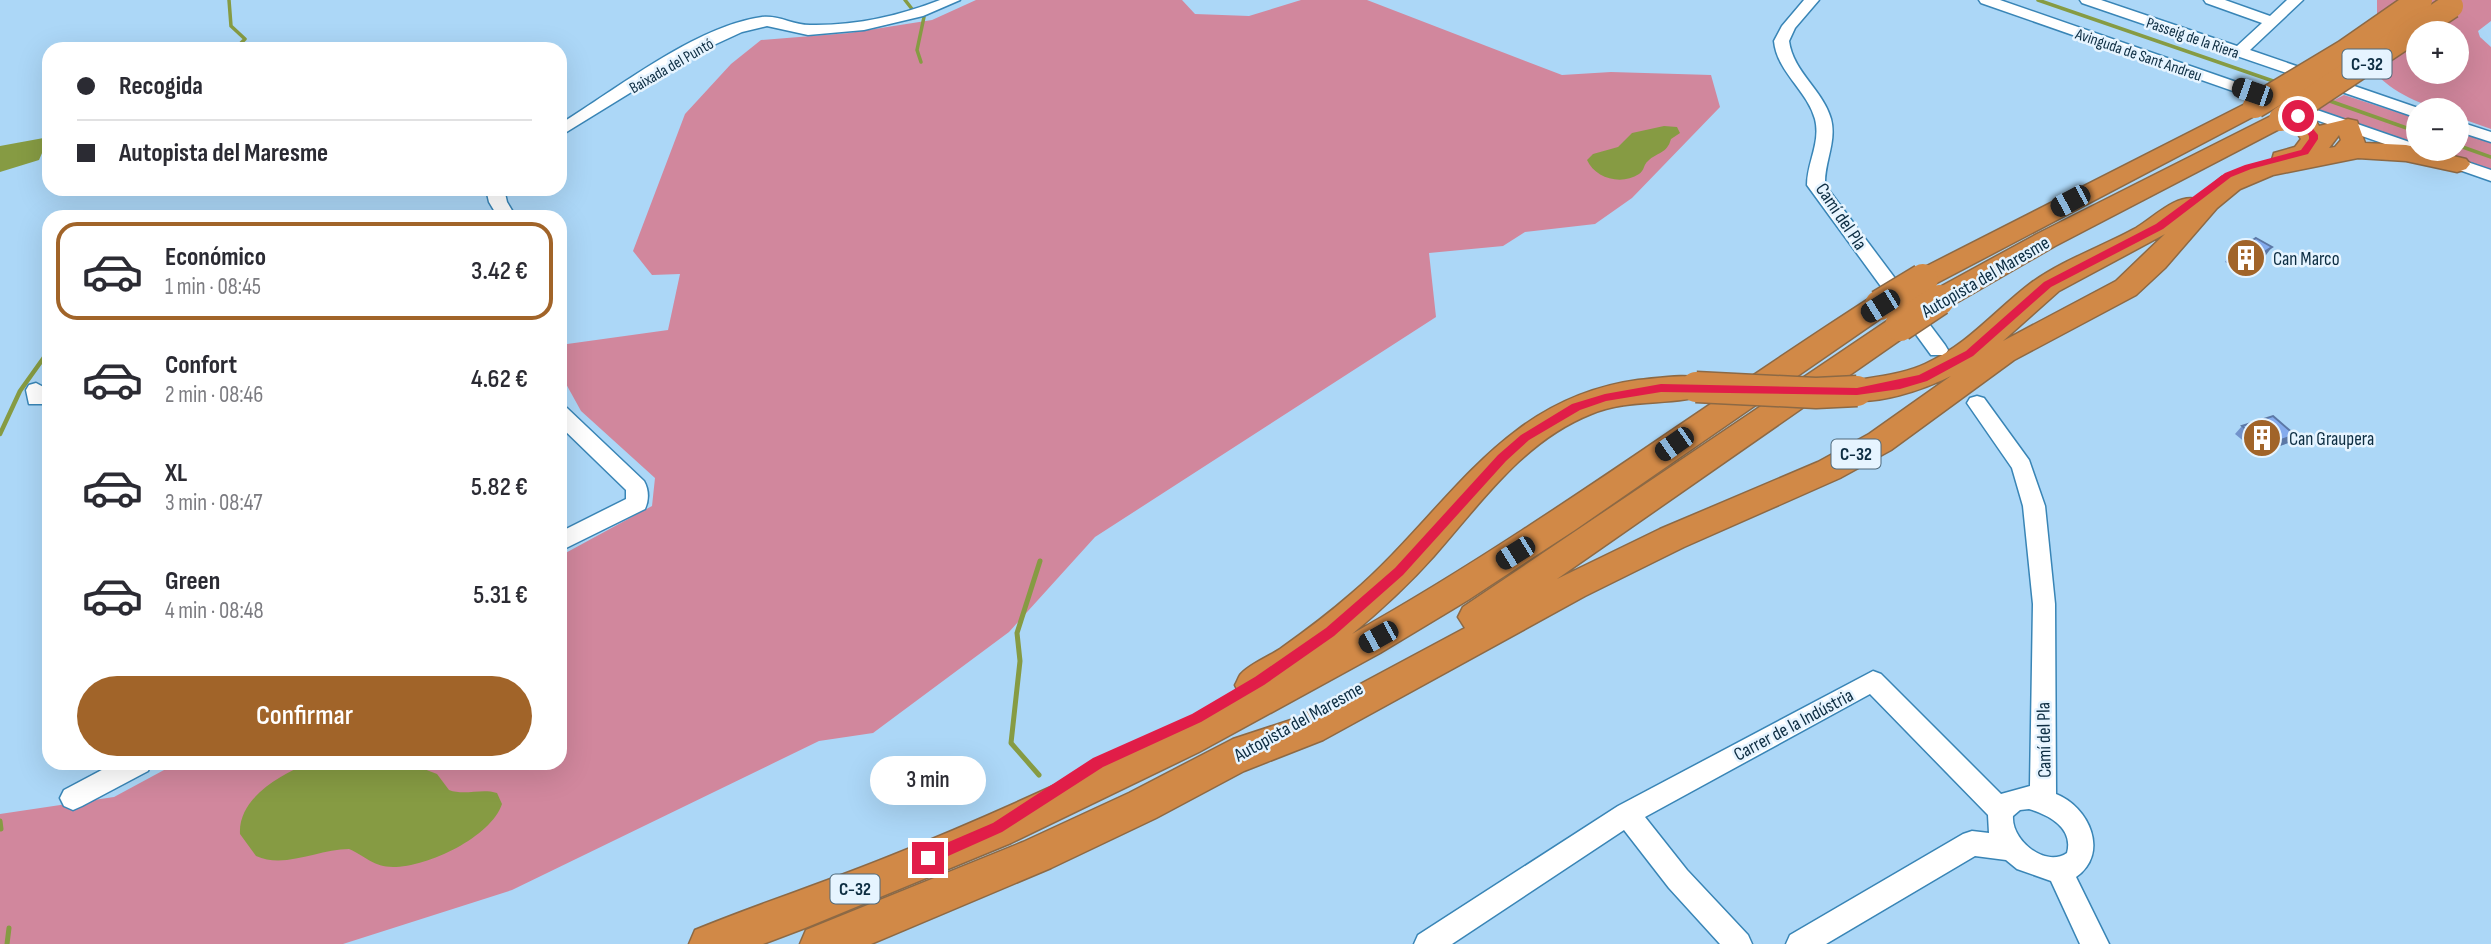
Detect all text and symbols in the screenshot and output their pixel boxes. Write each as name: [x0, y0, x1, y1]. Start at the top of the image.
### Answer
street label: Passeig de la Riera: [2144, 14, 2241, 63]
map controls: [2406, 21, 2469, 161]
button: +: [2406, 21, 2469, 84]
street label: Avinguda de Sant Andreu: [2072, 25, 2204, 86]
street label: Baixada del Puntó: [626, 35, 717, 98]
road number: C-32: [2342, 50, 2392, 78]
text: Recogida: [119, 71, 203, 102]
car: [2229, 75, 2276, 109]
button: −: [2406, 98, 2469, 161]
route start: [2282, 100, 2314, 132]
text: Autopista del Maresme: [119, 138, 328, 169]
street label: Camí del Pla: [1810, 179, 1872, 255]
car: [2047, 182, 2094, 220]
street label: Autopista del Maresme: [1917, 231, 2054, 324]
building icon: Can Marco: [2225, 237, 2267, 279]
icon: car: [81, 240, 144, 303]
text: Económico: [165, 242, 266, 273]
place label: Can Marco: [2273, 248, 2340, 271]
text: 3.42 €: [471, 256, 528, 287]
text: 1 min · 08:45: [165, 273, 261, 301]
car: [1857, 286, 1904, 326]
icon: car: [81, 348, 144, 411]
text: Confort: [165, 350, 237, 381]
text: 4.62 €: [471, 364, 528, 395]
text: 2 min · 08:46: [165, 381, 263, 409]
building icon: Can Graupera: [2241, 417, 2283, 459]
car: [1651, 423, 1698, 465]
place label: Can Graupera: [2289, 428, 2374, 451]
road number: C-32: [1832, 440, 1881, 468]
icon: car: [81, 456, 144, 519]
text: XL: [165, 458, 187, 489]
text: 5.82 €: [471, 472, 528, 503]
text: 3 min · 08:47: [165, 489, 262, 517]
car: [1492, 533, 1539, 573]
icon: car: [81, 564, 144, 627]
text: Green: [165, 566, 220, 597]
text: 5.31 €: [473, 580, 528, 611]
text: 4 min · 08:48: [165, 597, 264, 625]
car: [1355, 618, 1402, 656]
button: Confirmar: [77, 676, 532, 756]
street label: Autopista del Maresme: [1229, 677, 1367, 768]
street label: Carrer de la Indústria: [1730, 684, 1857, 766]
street label: Camí del Pla: [2032, 702, 2057, 778]
callout: 3 min: [870, 756, 986, 806]
text: 3 min: [906, 766, 950, 794]
route end: [912, 842, 944, 874]
road number: C-32: [830, 874, 880, 904]

